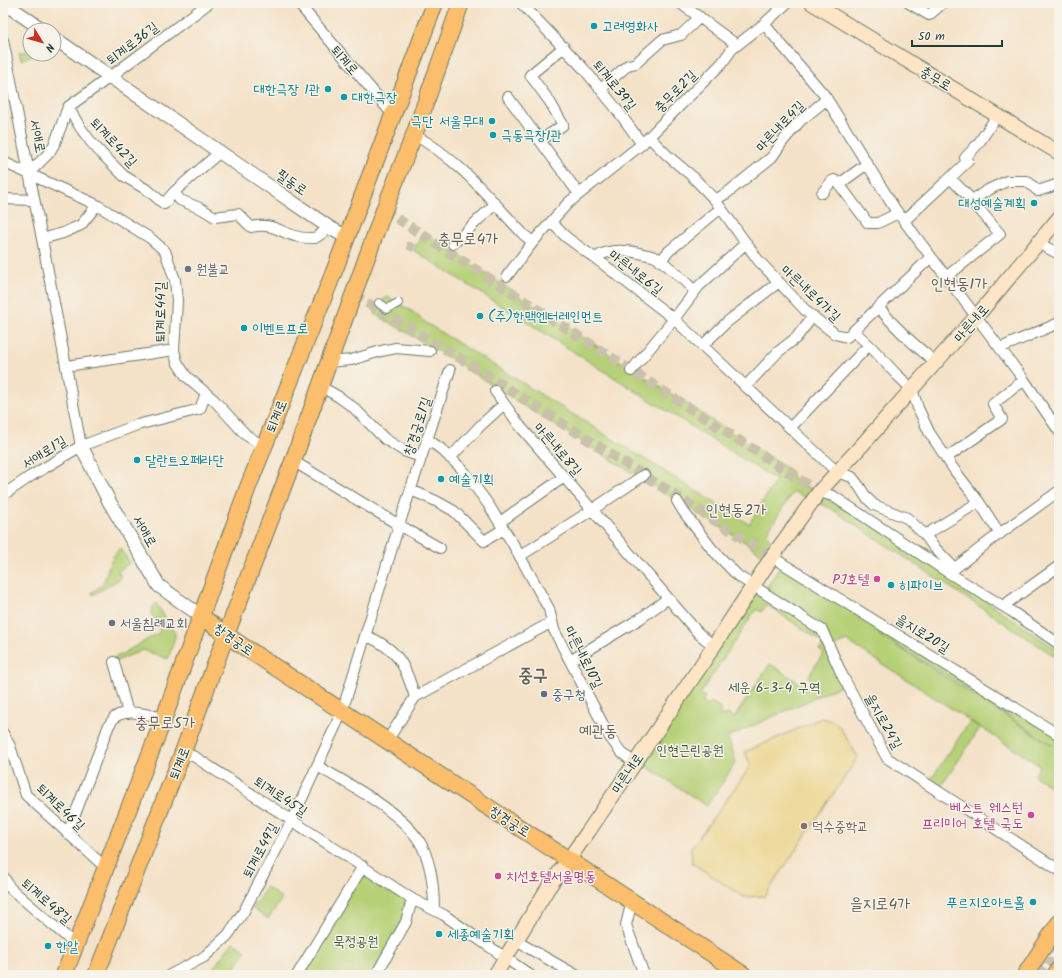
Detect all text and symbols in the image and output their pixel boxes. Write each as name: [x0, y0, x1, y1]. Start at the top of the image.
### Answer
street label: 퇴계로36길: [102, 16, 164, 71]
place label: 고려영화사: [602, 16, 659, 38]
marker: 고려영화사: [589, 21, 599, 31]
north arrow: [22, 22, 62, 62]
scale bar: [912, 22, 1002, 48]
text: 50 m: [918, 27, 945, 46]
text: N: [40, 39, 58, 56]
street label: 퇴계로: [325, 41, 364, 81]
street label: 퇴계로39길: [587, 55, 642, 116]
street label: 충무로: [915, 61, 956, 97]
street label: 충무로2길: [649, 65, 703, 118]
place label: 대한극장 1관: [254, 79, 320, 101]
marker: 대한극장 1관: [323, 84, 333, 94]
place label: 대한극장: [352, 87, 398, 109]
marker: 대한극장: [339, 92, 349, 102]
street label: 마른내로4길: [751, 95, 811, 158]
place label: 극단 서울무대: [411, 111, 484, 133]
street label: 퇴계로42길: [84, 113, 143, 173]
marker: 극단 서울무대: [487, 116, 497, 126]
street label: 서애로: [23, 118, 51, 155]
place label: 극동극장1관: [501, 125, 562, 147]
marker: 극동극장1관: [488, 130, 498, 140]
street label: 필동로: [271, 164, 312, 202]
place label: 대성예술계획: [958, 193, 1026, 215]
marker: 대성예술계획: [1029, 198, 1039, 208]
district label: 충무로4가: [438, 227, 498, 252]
street label: 마른내로6길: [603, 244, 668, 302]
place label: 원불교: [196, 259, 230, 281]
street label: 마른내로4가길: [775, 260, 846, 328]
marker: 원불교: [183, 264, 193, 274]
district label: 인현동1가: [931, 272, 987, 297]
street label: 퇴계로44길: [150, 281, 172, 342]
street label: 마른내로: [949, 299, 995, 348]
place label: (주)한맥엔터레인먼트: [488, 306, 603, 328]
marker: (주)한맥엔터레인먼트: [475, 311, 485, 321]
place label: 이벤트프로: [252, 318, 308, 340]
marker: 이벤트프로: [239, 323, 249, 333]
street label: 창경궁로1길: [398, 393, 438, 459]
street label: 퇴계로: [260, 397, 293, 436]
street label: 마른내로8길: [528, 418, 587, 482]
street label: 서애로1길: [18, 430, 72, 475]
place label: 달란트오페라단: [145, 450, 225, 472]
marker: 달란트오페라단: [132, 455, 142, 465]
place label: 예술기획: [449, 469, 494, 491]
marker: 예술기획: [436, 474, 446, 484]
district label: 인현동2가: [706, 498, 767, 523]
street label: 서애로: [126, 511, 162, 552]
place label: PJ호텔: [832, 569, 870, 591]
marker: PJ호텔: [872, 574, 882, 584]
place label: 히파이브: [899, 575, 944, 597]
marker: 히파이브: [886, 580, 896, 590]
street label: 을지로20길: [891, 609, 954, 660]
place label: 서울침례교회: [120, 613, 188, 635]
marker: 서울침례교회: [107, 618, 117, 628]
street label: 창경궁로: [209, 618, 258, 662]
street label: 마른내로10길: [558, 622, 609, 693]
district label: 중구: [519, 662, 547, 691]
park label: 세운 6-3-4 구역: [728, 677, 820, 699]
place label: 중구청: [552, 684, 586, 706]
marker: 중구청: [539, 689, 549, 699]
street label: 을지로24길: [859, 690, 908, 754]
district label: 충무로5가: [135, 711, 195, 736]
district label: 예관동: [579, 719, 617, 744]
park label: 인현근린공원: [656, 740, 724, 762]
street label: 퇴계로: [164, 744, 196, 783]
street label: 마른내로: [606, 749, 650, 798]
street label: 퇴계로45길: [249, 771, 312, 823]
street label: 퇴계로46길: [31, 779, 90, 837]
place label: 베스트 웨스턴 프리미어 호텔 국도: [922, 797, 1023, 835]
street label: 창경궁로: [485, 800, 534, 843]
marker: 베스트 웨스턴 프리미어 호텔 국도: [1026, 810, 1036, 820]
place label: 덕수중학교: [812, 816, 868, 838]
street label: 퇴계로49길: [237, 818, 285, 882]
marker: 덕수중학교: [799, 821, 809, 831]
place label: 치선호텔서울명동: [506, 866, 596, 888]
marker: 치선호텔서울명동: [493, 871, 503, 881]
street label: 퇴계로48길: [16, 873, 77, 931]
district label: 을지로4가: [850, 892, 910, 917]
place label: 푸르지오아트홀: [946, 892, 1025, 914]
marker: 푸르지오아트홀: [1028, 897, 1038, 907]
place label: 세종예술기획: [447, 924, 515, 946]
marker: 세종예술기획: [434, 929, 444, 939]
park label: 묵정공원: [333, 931, 379, 953]
place label: 한알: [56, 936, 79, 958]
marker: 한알: [43, 941, 53, 951]

